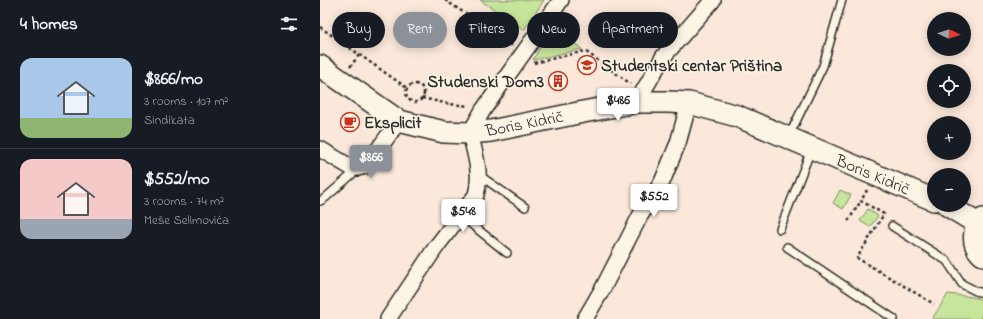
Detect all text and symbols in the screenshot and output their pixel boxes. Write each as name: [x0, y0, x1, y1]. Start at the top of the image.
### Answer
text: 4 homes: [20, 12, 78, 37]
chip: Buy: [332, 12, 385, 48]
chip: Rent: [393, 12, 447, 48]
chip: Filters: [455, 12, 519, 48]
chip: New: [527, 12, 580, 48]
chip: Apartment: [588, 12, 678, 48]
north arrow: [927, 12, 971, 56]
map controls: [927, 12, 971, 212]
icon: filters: [278, 13, 300, 35]
school or university icon: Studentski centar Priština: [576, 54, 598, 76]
place label: Studentski centar Priština: [601, 54, 782, 79]
button: locate: [927, 64, 971, 108]
text: $866/mo: [144, 67, 203, 92]
place label: Studenski Dom3: [427, 70, 544, 95]
building icon: Studenski Dom3: [547, 70, 569, 92]
icon: home: [52, 74, 100, 122]
pin: $486: [594, 88, 642, 122]
text: $486: [606, 91, 630, 110]
text: 3 rooms · 107 m²: [144, 92, 228, 111]
street label: Boris Kidrič: [483, 105, 566, 144]
text: Sindikata: [144, 111, 195, 130]
cafe icon: Eksplicit: [339, 111, 361, 133]
place label: Eksplicit: [364, 111, 422, 136]
button: +: [927, 116, 971, 160]
pin: $866: [347, 145, 395, 179]
text: $866: [359, 148, 383, 167]
street label: Boris Kidrič: [831, 148, 914, 202]
text: $552/mo: [144, 167, 209, 192]
button: −: [927, 168, 971, 212]
icon: home: [52, 175, 100, 223]
pin: $552: [630, 184, 678, 218]
text: $552: [639, 187, 669, 206]
text: 3 rooms · 74 m²: [144, 192, 224, 211]
pin: $548: [439, 199, 487, 233]
text: $548: [450, 202, 476, 221]
text: Meše Selimovića: [144, 211, 229, 230]

